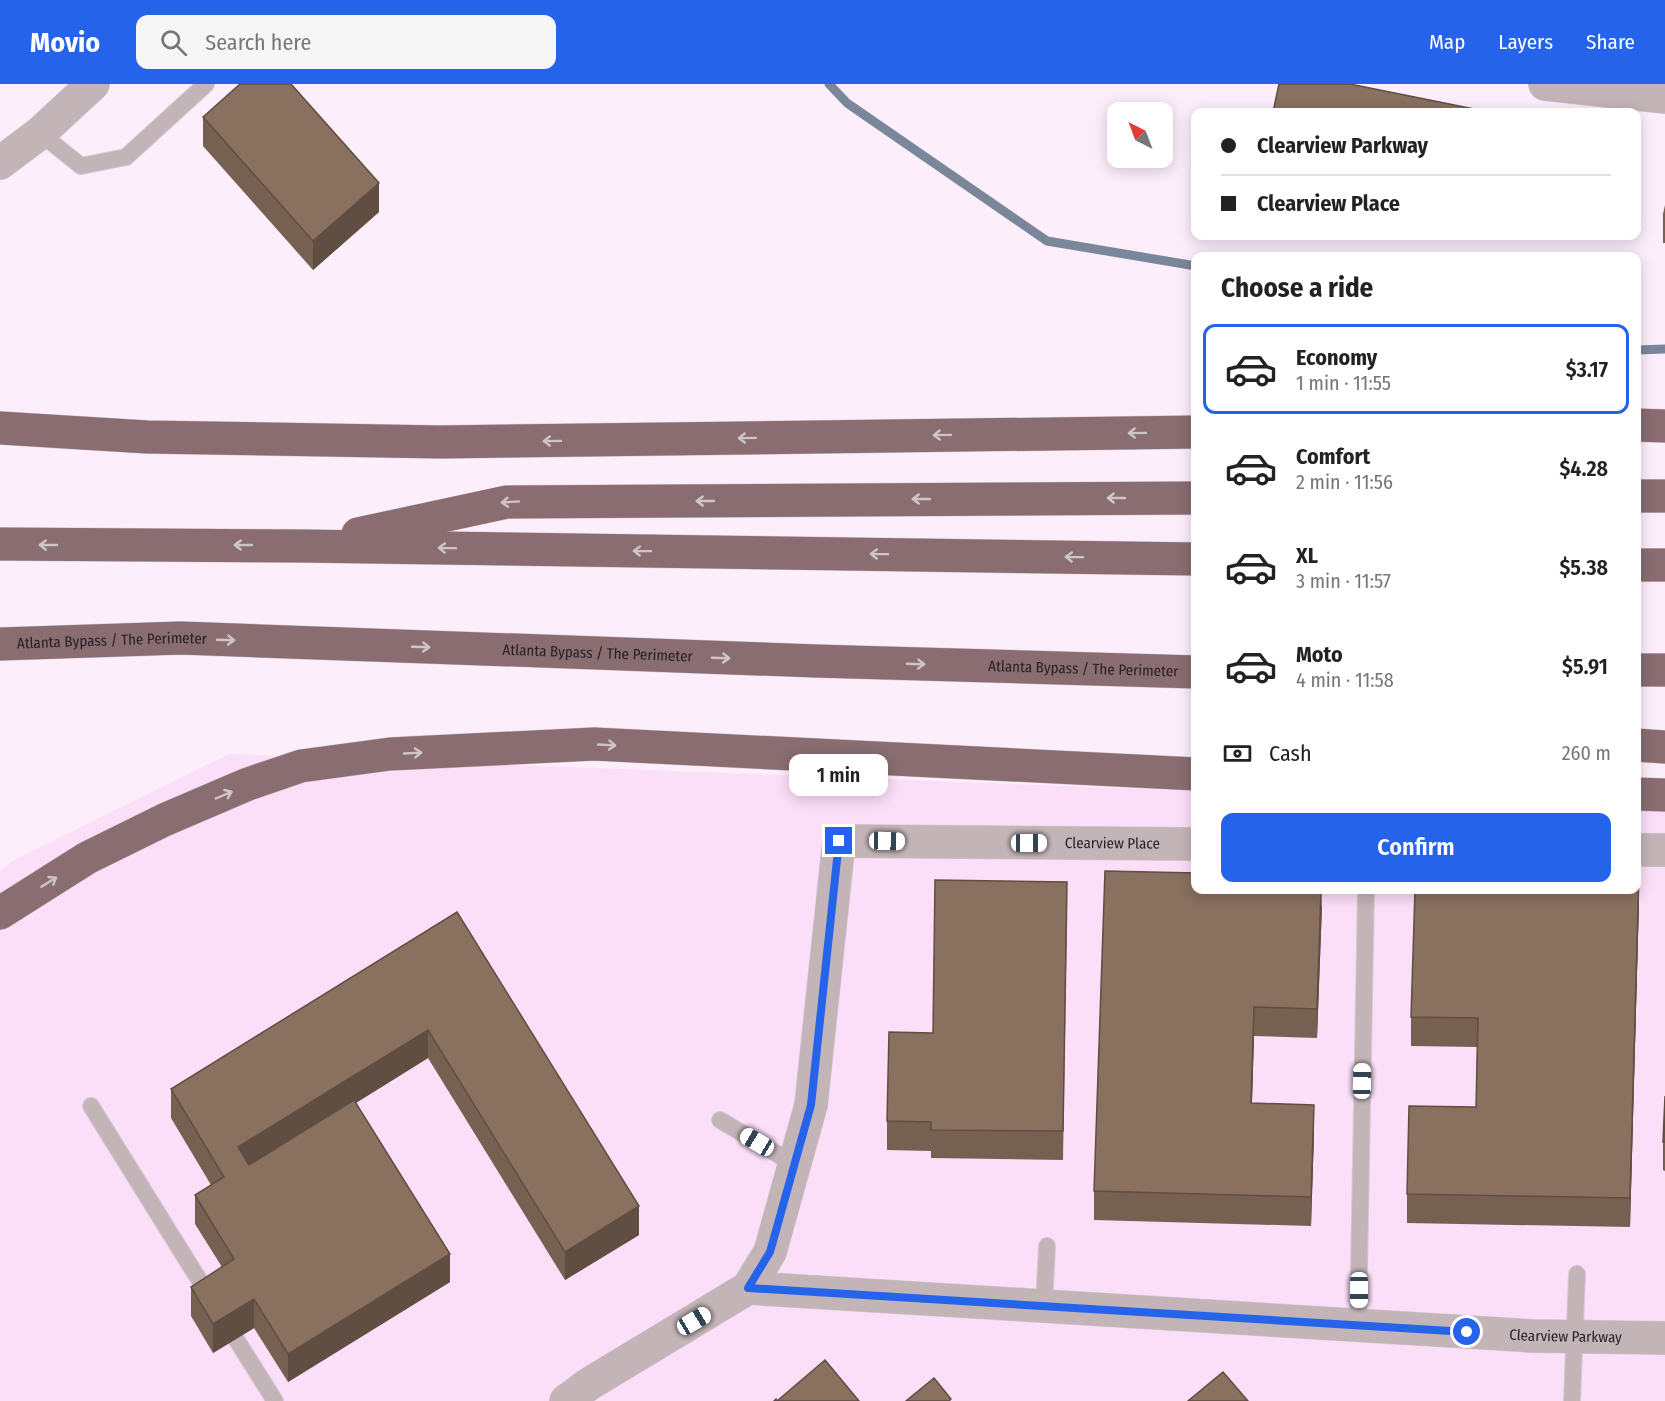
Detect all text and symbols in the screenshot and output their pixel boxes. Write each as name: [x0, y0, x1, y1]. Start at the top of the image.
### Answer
search box: [136, 15, 556, 69]
text: Movio: [30, 26, 100, 59]
icon: search: [157, 26, 190, 59]
text: Search here: [205, 29, 311, 56]
text: Map: [1429, 29, 1465, 55]
text: Layers: [1498, 29, 1553, 55]
text: Share: [1586, 29, 1635, 55]
north arrow: [1107, 102, 1173, 168]
map controls: [1107, 102, 1173, 168]
text: Clearview Parkway: [1257, 132, 1428, 159]
text: Clearview Place: [1257, 190, 1400, 217]
text: Choose a ride: [1221, 272, 1373, 304]
icon: car: [1224, 342, 1278, 396]
text: Economy: [1296, 344, 1377, 371]
text: $3.17: [1566, 356, 1608, 383]
text: 1 min · 11:55: [1296, 371, 1391, 395]
one-way arrow: [1128, 427, 1148, 438]
one-way arrow: [933, 429, 953, 441]
one-way arrow: [738, 432, 758, 444]
one-way arrow: [543, 435, 563, 446]
icon: car: [1224, 441, 1278, 495]
text: Comfort: [1296, 443, 1370, 470]
text: $4.28: [1559, 455, 1608, 482]
text: 2 min · 11:56: [1296, 470, 1393, 494]
one-way arrow: [1107, 493, 1127, 504]
one-way arrow: [912, 494, 932, 505]
one-way arrow: [696, 495, 716, 507]
one-way arrow: [501, 497, 521, 508]
one-way arrow: [39, 539, 59, 551]
one-way arrow: [234, 539, 254, 551]
icon: car: [1224, 540, 1278, 594]
one-way arrow: [438, 542, 458, 554]
text: XL: [1296, 542, 1318, 569]
one-way arrow: [633, 545, 653, 556]
one-way arrow: [870, 548, 890, 560]
one-way arrow: [1065, 551, 1085, 563]
text: $5.38: [1559, 554, 1608, 581]
text: 3 min · 11:57: [1296, 569, 1391, 593]
street label: Atlanta Bypass / The Perimeter: [17, 629, 208, 652]
one-way arrow: [216, 634, 236, 645]
icon: car: [1224, 639, 1278, 693]
one-way arrow: [411, 641, 431, 652]
street label: Atlanta Bypass / The Perimeter: [502, 641, 694, 666]
text: Moto: [1296, 641, 1343, 668]
one-way arrow: [711, 652, 731, 664]
text: $5.91: [1562, 653, 1608, 680]
street label: Atlanta Bypass / The Perimeter: [988, 657, 1179, 681]
one-way arrow: [905, 658, 925, 670]
text: 4 min · 11:58: [1296, 668, 1394, 692]
icon: cash: [1221, 737, 1254, 770]
one-way arrow: [597, 739, 617, 750]
text: Cash: [1269, 740, 1312, 767]
text: 260 m: [1562, 741, 1611, 765]
one-way arrow: [402, 748, 422, 759]
callout: 1 min: [790, 754, 888, 796]
text: 1 min: [817, 763, 860, 787]
one-way arrow: [214, 789, 232, 800]
button: Confirm: [1221, 813, 1611, 882]
route end: [825, 827, 852, 854]
car: [869, 832, 905, 850]
car: [1011, 834, 1047, 852]
street label: Clearview Place: [1065, 834, 1160, 853]
one-way arrow: [41, 875, 58, 888]
car: [1353, 1063, 1371, 1099]
car: [737, 1125, 777, 1159]
car: [1350, 1272, 1368, 1308]
car: [674, 1304, 714, 1338]
route start: [1453, 1318, 1480, 1345]
street label: Clearview Parkway: [1509, 1326, 1622, 1346]

